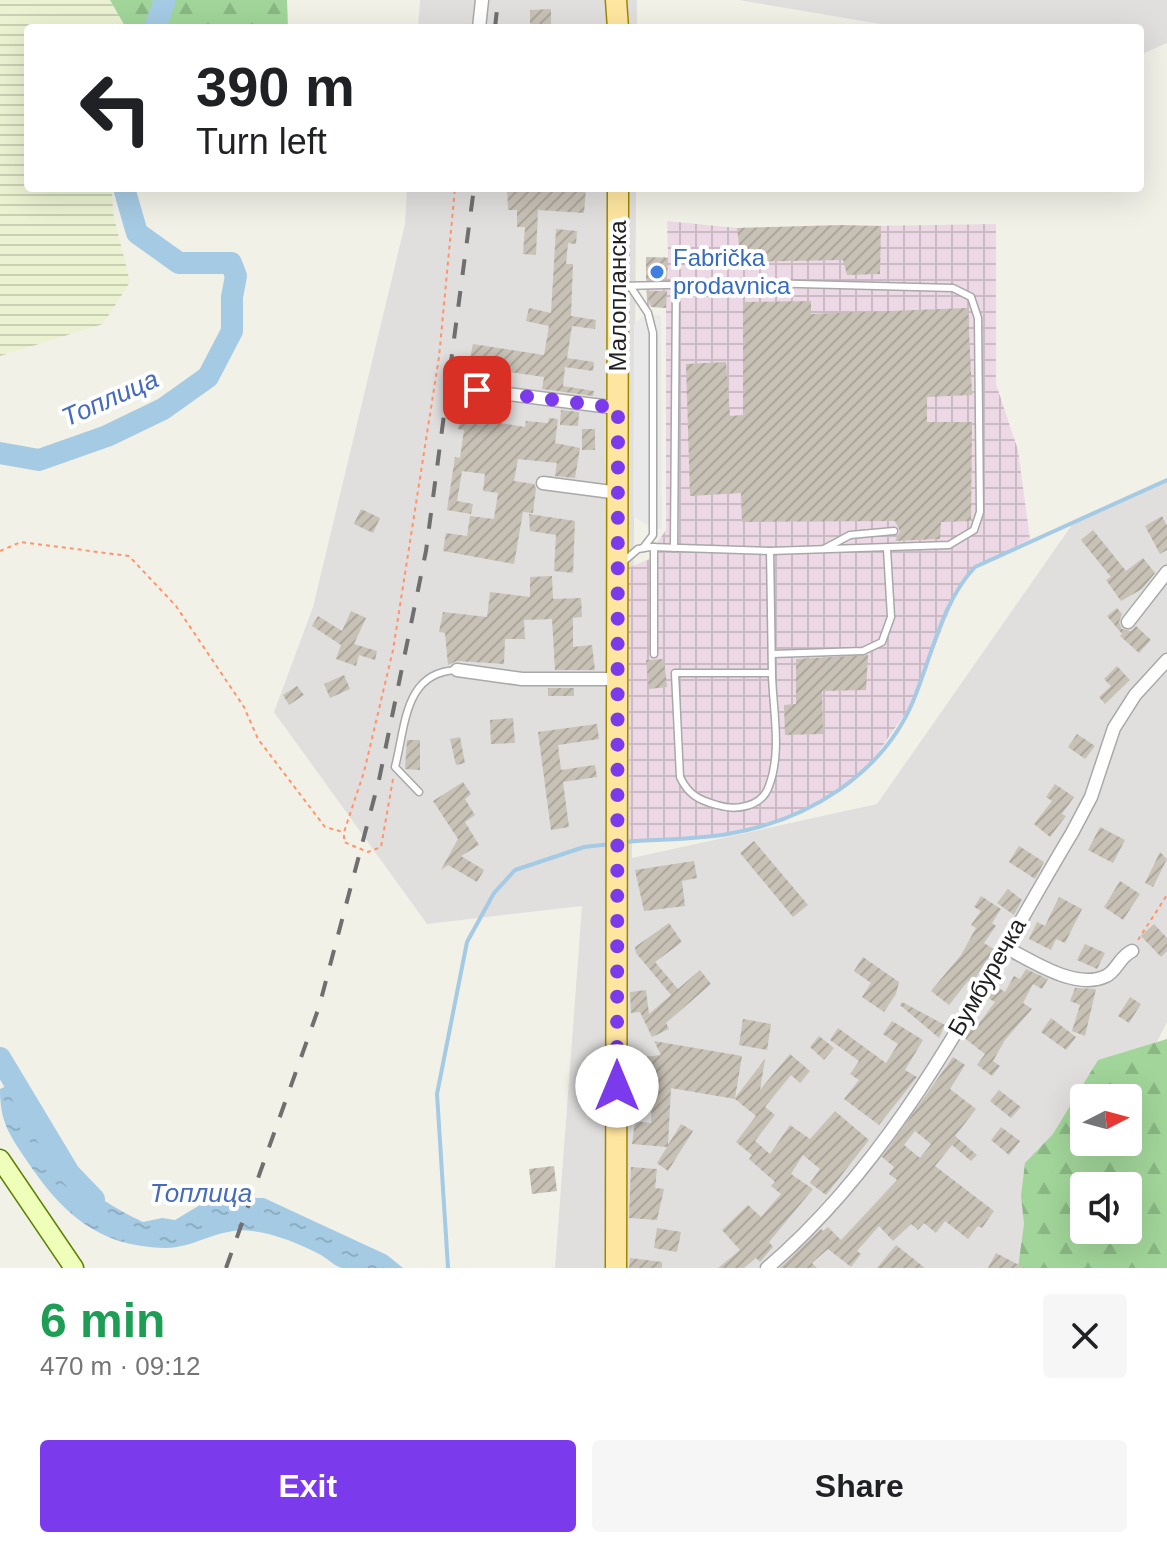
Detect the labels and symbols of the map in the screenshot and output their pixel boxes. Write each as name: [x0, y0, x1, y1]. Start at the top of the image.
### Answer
street label: Малопланска: [604, 220, 631, 372]
place label: Fabrička prodavnica: [673, 244, 791, 299]
marker: Fabrička prodavnica: [648, 263, 666, 281]
pin: [443, 356, 511, 424]
water label: Топлица: [57, 363, 163, 433]
street label: Бумбуречка: [942, 913, 1031, 1040]
position arrow: [575, 1044, 659, 1128]
north arrow: [1070, 1084, 1142, 1156]
water label: Топлица: [150, 1178, 252, 1208]

